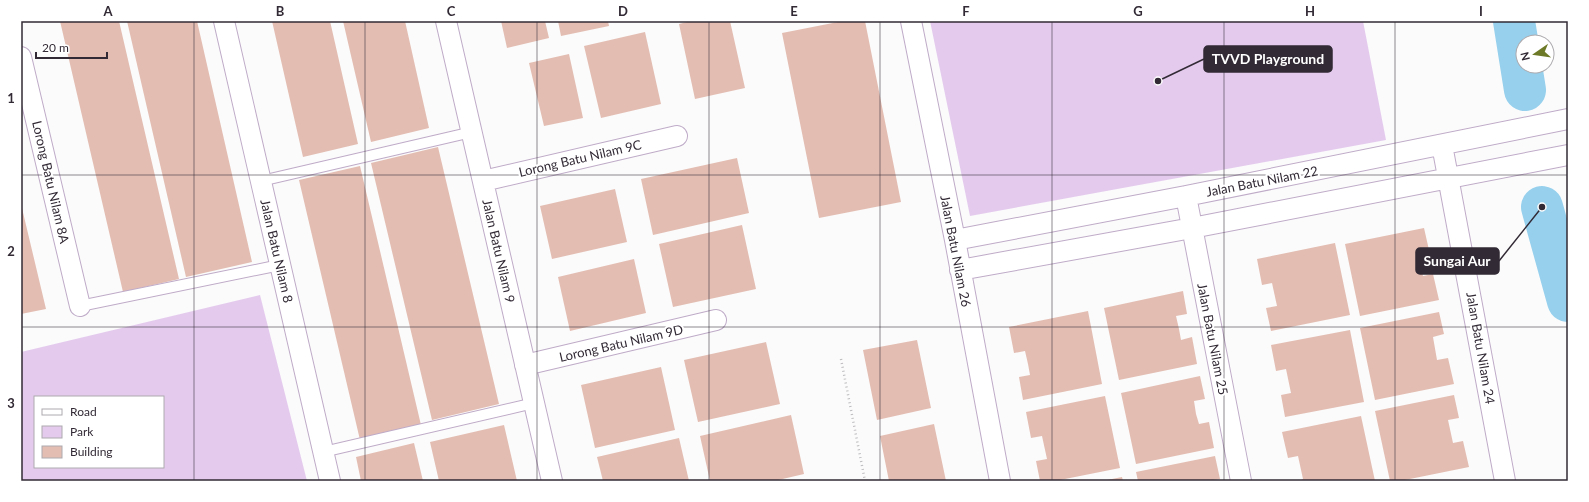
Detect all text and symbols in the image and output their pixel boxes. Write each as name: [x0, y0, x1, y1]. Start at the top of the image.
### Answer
text: A: [102, 3, 113, 19]
text: B: [276, 3, 285, 19]
text: C: [447, 3, 456, 19]
text: D: [618, 3, 628, 19]
text: E: [790, 3, 798, 19]
text: F: [962, 3, 970, 19]
text: G: [1133, 3, 1143, 19]
text: H: [1305, 3, 1315, 19]
text: I: [1479, 3, 1483, 19]
scale bar: [36, 34, 107, 60]
north arrow: [1515, 34, 1555, 74]
text: 20 m: [42, 40, 69, 55]
callout: TVVD Playground: [1204, 46, 1332, 72]
text: TVVD Playground: [1212, 50, 1324, 67]
text: N: [1517, 51, 1532, 62]
text: 1: [7, 90, 15, 106]
street label: Lorong Batu Nilam 8A: [29, 119, 73, 245]
street label: Lorong Batu Nilam 9C: [517, 136, 643, 180]
street label: Jalan Batu Nilam 22: [1205, 162, 1319, 200]
street label: Jalan Batu Nilam 26: [937, 194, 975, 308]
street label: Jalan Batu Nilam 8: [257, 198, 297, 304]
street label: Jalan Batu Nilam 9: [479, 198, 519, 304]
text: 2: [7, 243, 15, 259]
callout: Sungai Aur: [1416, 248, 1499, 274]
text: Sungai Aur: [1423, 252, 1491, 269]
street label: Jalan Batu Nilam 25: [1194, 282, 1232, 396]
street label: Jalan Batu Nilam 24: [1463, 291, 1499, 406]
street label: Lorong Batu Nilam 9D: [558, 321, 685, 365]
text: 3: [7, 395, 15, 411]
legend: [34, 396, 164, 468]
text: Road: [70, 404, 97, 419]
text: Park: [70, 424, 94, 439]
text: Building: [70, 444, 113, 459]

